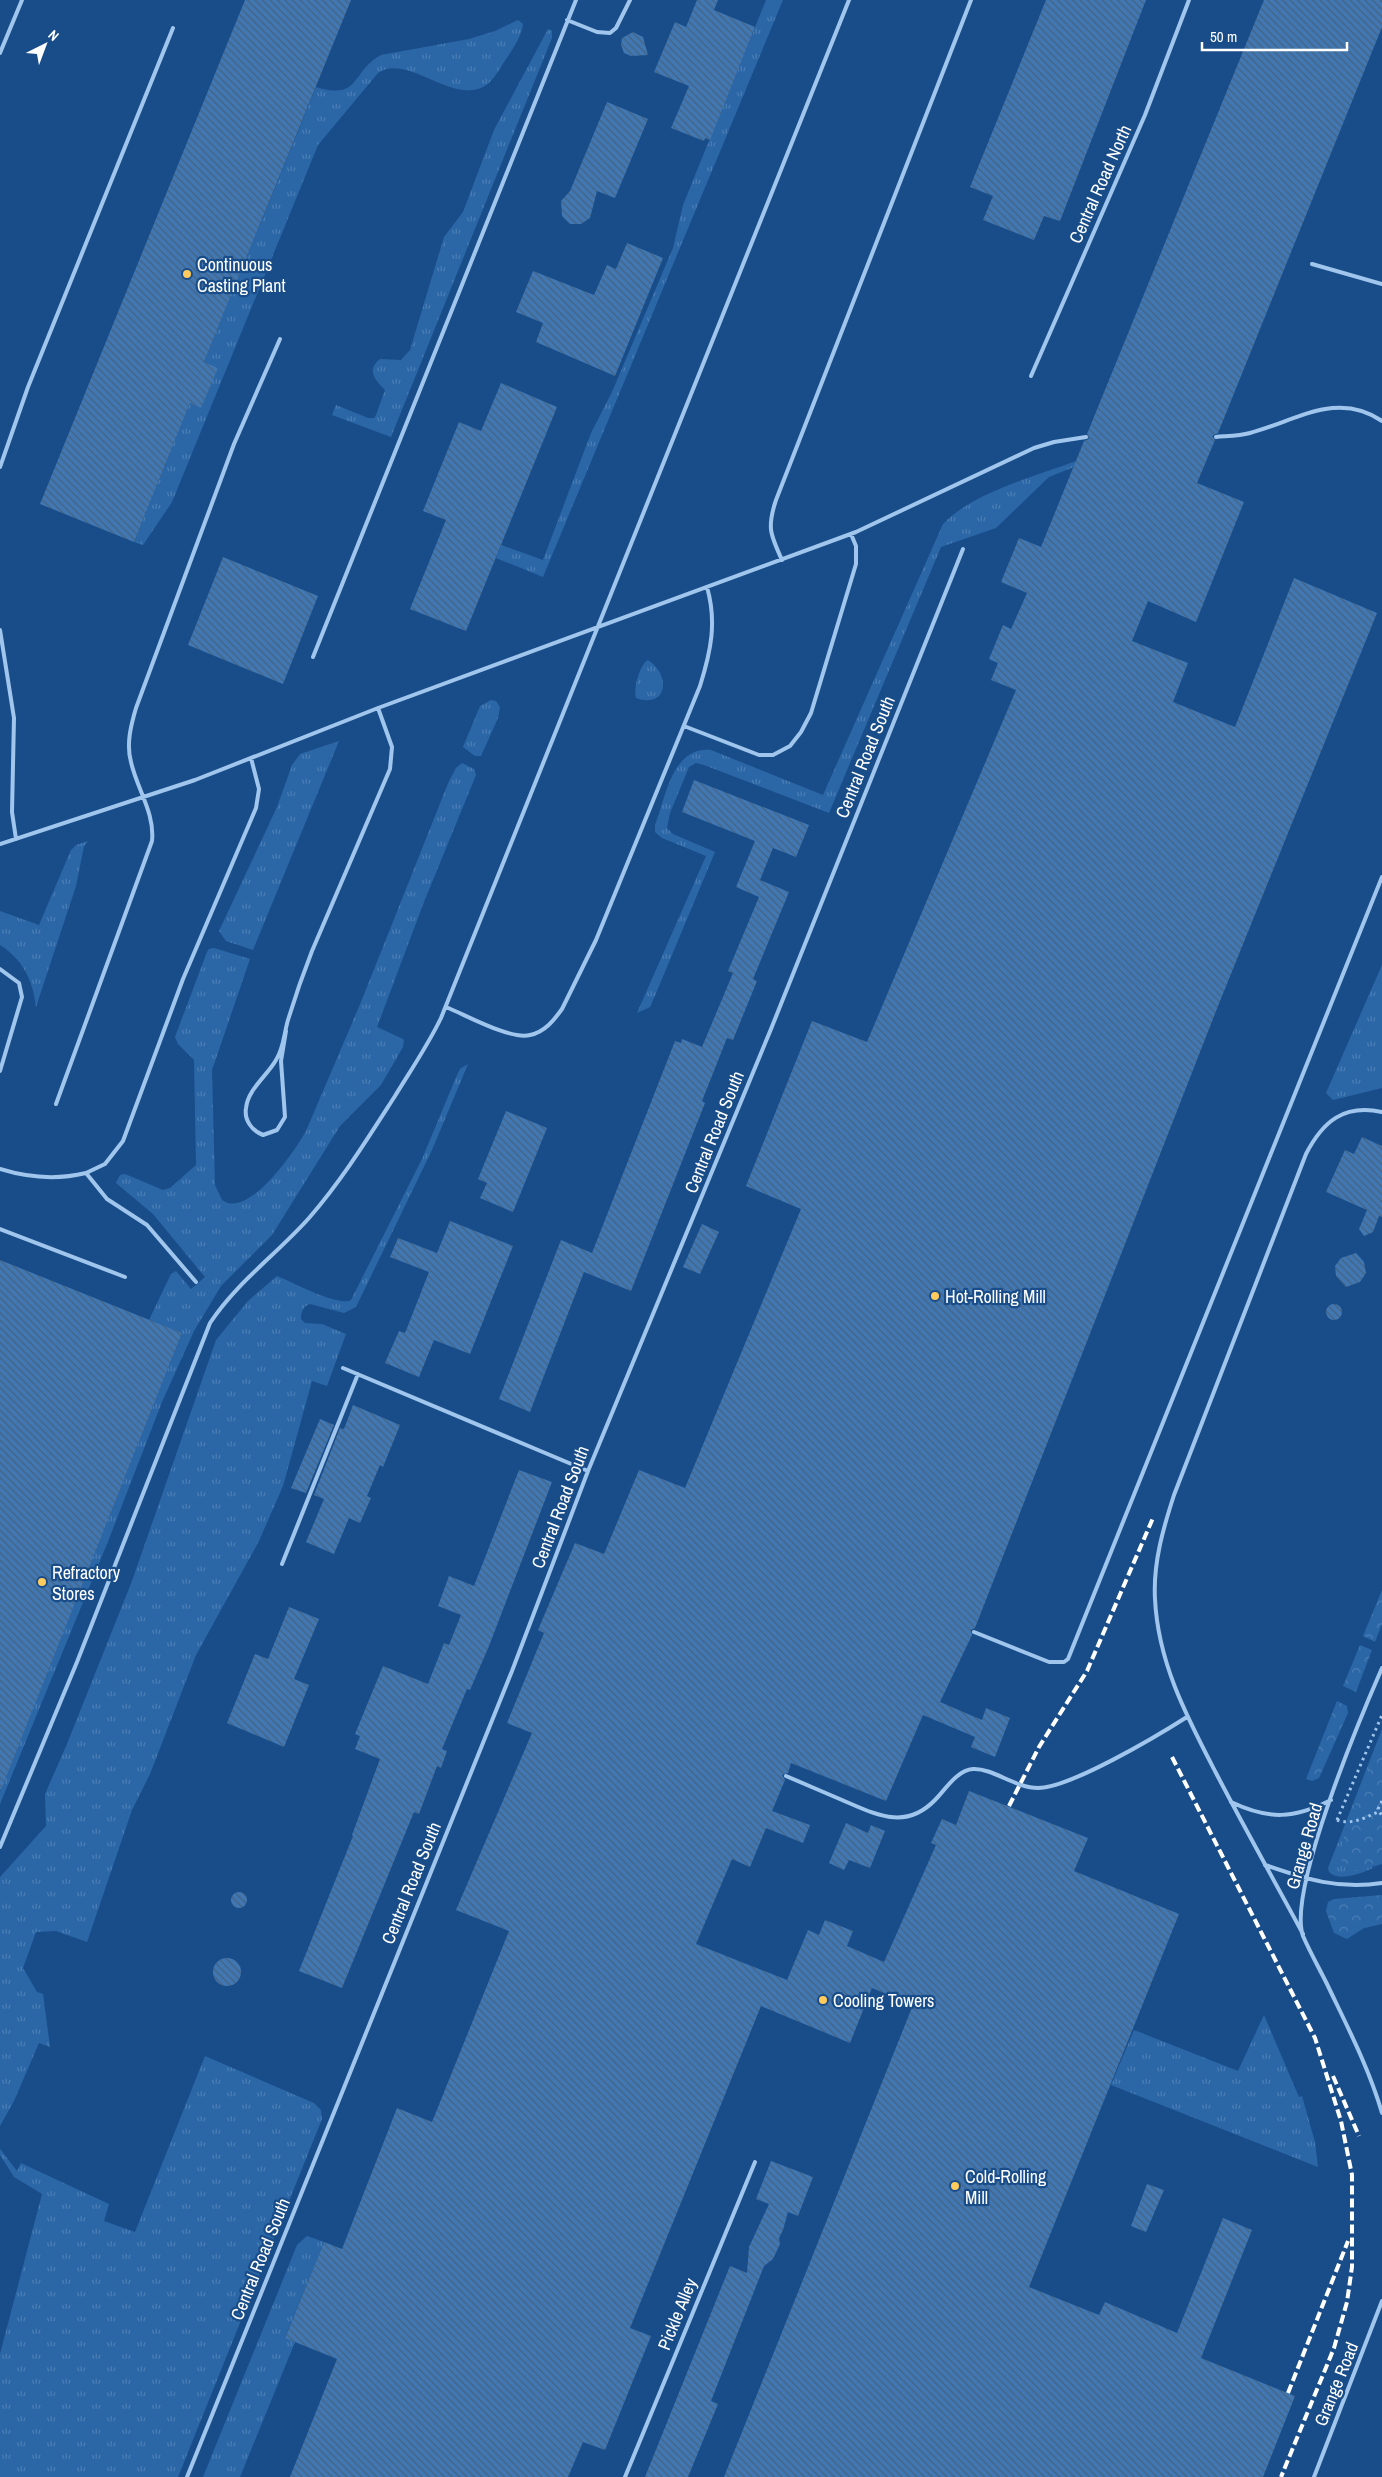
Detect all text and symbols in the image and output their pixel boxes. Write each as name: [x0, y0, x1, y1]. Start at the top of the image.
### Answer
north arrow: [20, 20, 70, 70]
scale bar: [1202, 20, 1347, 52]
text: N: [45, 26, 63, 45]
text: 50 m: [1210, 26, 1237, 47]
street label: Central Road North: [1063, 121, 1137, 247]
place label: Continuous Casting Plant: [197, 252, 286, 298]
marker: Continuous Casting Plant: [181, 268, 193, 280]
street label: Central Road South: [829, 692, 901, 822]
street label: Central Road South: [678, 1067, 750, 1197]
place label: Hot-Rolling Mill: [945, 1284, 1046, 1309]
marker: Hot-Rolling Mill: [929, 1290, 941, 1302]
street label: Central Road South: [525, 1442, 595, 1572]
place label: Refractory Stores: [52, 1560, 121, 1606]
marker: Refractory Stores: [36, 1576, 48, 1588]
street label: Grange Road: [1280, 1800, 1328, 1892]
street label: Central Road South: [375, 1818, 447, 1948]
place label: Cooling Towers: [833, 1988, 934, 2013]
marker: Cooling Towers: [817, 1994, 829, 2006]
place label: Cold-Rolling Mill: [965, 2164, 1047, 2210]
marker: Cold-Rolling Mill: [949, 2180, 961, 2192]
street label: Central Road South: [224, 2194, 296, 2324]
street label: Pickle Alley: [651, 2274, 703, 2354]
street label: Grange Road: [1308, 2338, 1364, 2430]

